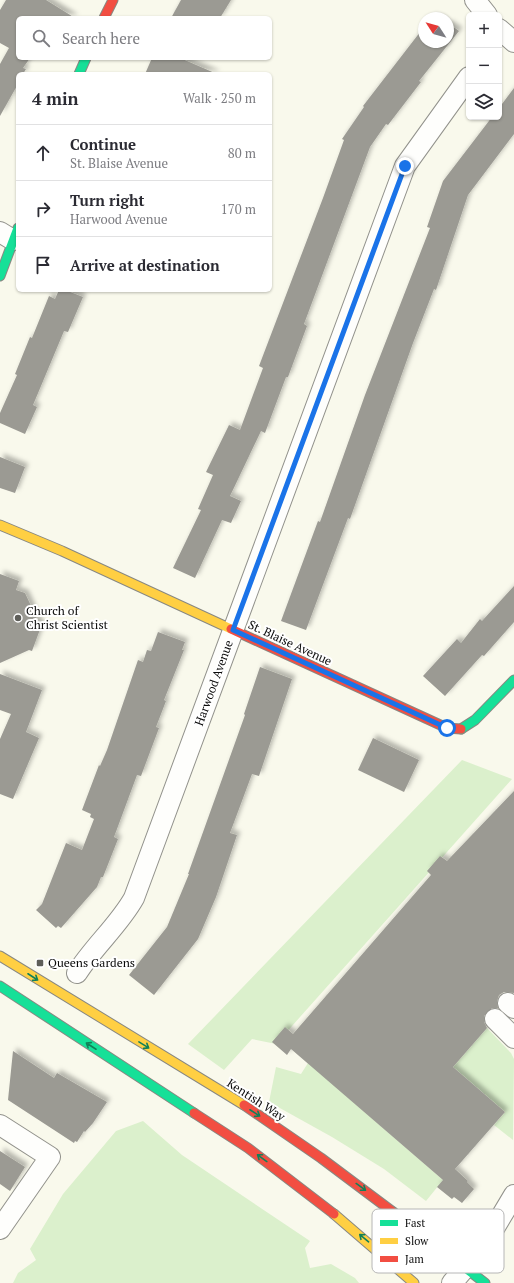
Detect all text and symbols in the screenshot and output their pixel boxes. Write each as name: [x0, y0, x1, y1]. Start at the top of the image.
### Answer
north arrow: [418, 12, 454, 48]
map controls: [466, 12, 502, 120]
button: +: [466, 12, 502, 48]
search box: [16, 16, 272, 60]
icon: search: [30, 27, 52, 49]
text: Search here: [62, 28, 140, 48]
button: −: [466, 48, 502, 84]
button: layers: [466, 84, 502, 120]
text: 4 min: [32, 87, 79, 110]
text: Walk · 250 m: [183, 89, 256, 107]
text: Continue: [70, 134, 136, 154]
icon: ahead: [32, 142, 54, 164]
text: 80 m: [228, 144, 256, 162]
text: St. Blaise Avenue: [70, 154, 168, 172]
route end: [396, 157, 414, 175]
text: Turn right: [70, 190, 145, 210]
icon: right: [32, 198, 54, 220]
text: 170 m: [221, 200, 256, 218]
text: Harwood Avenue: [70, 210, 168, 228]
icon: arrive: [32, 254, 54, 276]
text: Arrive at destination: [70, 255, 220, 275]
place label: Church of Christ Scientist: [26, 603, 109, 632]
marker: Church of Christ Scientist: [13, 613, 23, 623]
street label: St. Blaise Avenue: [246, 617, 334, 668]
street label: Harwood Avenue: [191, 638, 236, 728]
route start: [438, 719, 456, 737]
place label: Queens Gardens: [48, 955, 135, 970]
marker: Queens Gardens: [35, 958, 45, 968]
one-way arrow: [27, 974, 39, 982]
one-way arrow: [86, 1042, 97, 1050]
one-way arrow: [138, 1042, 150, 1050]
street label: Kentish Way: [224, 1075, 289, 1124]
one-way arrow: [249, 1109, 260, 1117]
one-way arrow: [256, 1154, 267, 1162]
one-way arrow: [356, 1183, 367, 1191]
legend: [372, 1209, 504, 1273]
text: Fast: [405, 1216, 425, 1230]
one-way arrow: [358, 1234, 369, 1243]
text: Slow: [405, 1234, 429, 1248]
text: Jam: [405, 1252, 424, 1266]

